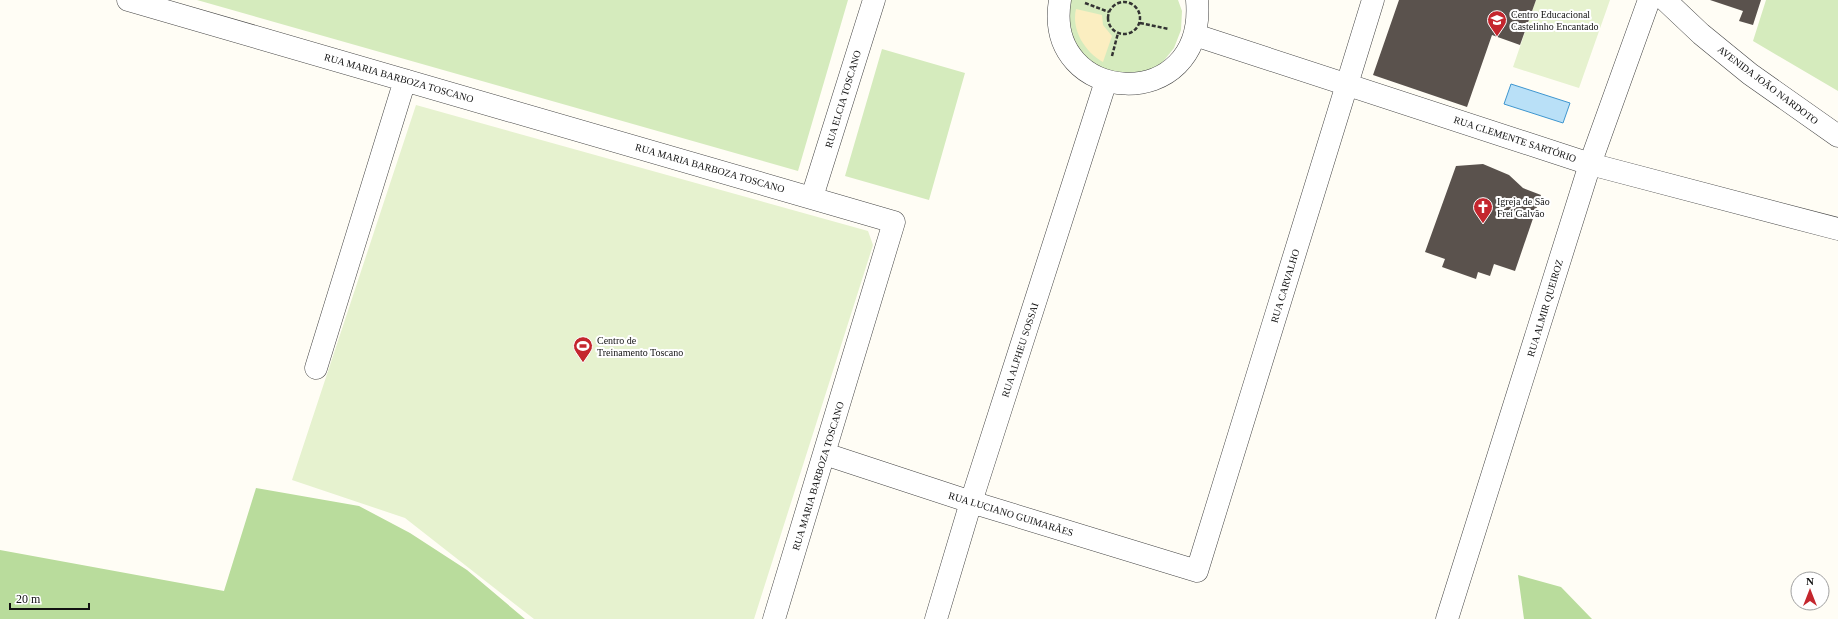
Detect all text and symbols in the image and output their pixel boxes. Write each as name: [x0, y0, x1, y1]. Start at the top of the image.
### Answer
school or university icon: Centro Educacional Castelinho Encantado: [1486, 9, 1508, 37]
place label: Centro Educacional Castelinho Encantado: [1511, 9, 1598, 32]
street label: AVENIDA JOÃO NARDOTO: [1716, 44, 1820, 126]
street label: RUA ELCIA TOSCANO: [823, 49, 863, 149]
street label: RUA MARIA BARBOZA TOSCANO: [323, 51, 475, 105]
street label: RUA CLEMENTE SARTÓRIO: [1452, 114, 1578, 164]
street label: RUA MARIA BARBOZA TOSCANO: [634, 141, 786, 195]
church icon: Igreja de São Frei Galvão: [1472, 196, 1494, 224]
place label: Igreja de São Frei Galvão: [1497, 196, 1550, 219]
street label: RUA CARVALHO: [1269, 248, 1301, 324]
street label: RUA ALMIR QUEIROZ: [1525, 258, 1565, 358]
street label: RUA ALPHEU SOSSAI: [999, 301, 1041, 399]
sports icon: Centro de Treinamento Toscano: [572, 335, 594, 363]
place label: Centro de Treinamento Toscano: [597, 335, 683, 358]
street label: RUA MARIA BARBOZA TOSCANO: [790, 400, 846, 552]
street label: RUA LUCIANO GUIMARÃES: [947, 490, 1075, 538]
north arrow: [1790, 571, 1830, 611]
text: N: [1806, 575, 1814, 587]
scale bar: [10, 585, 89, 611]
text: 20 m: [16, 592, 41, 606]

